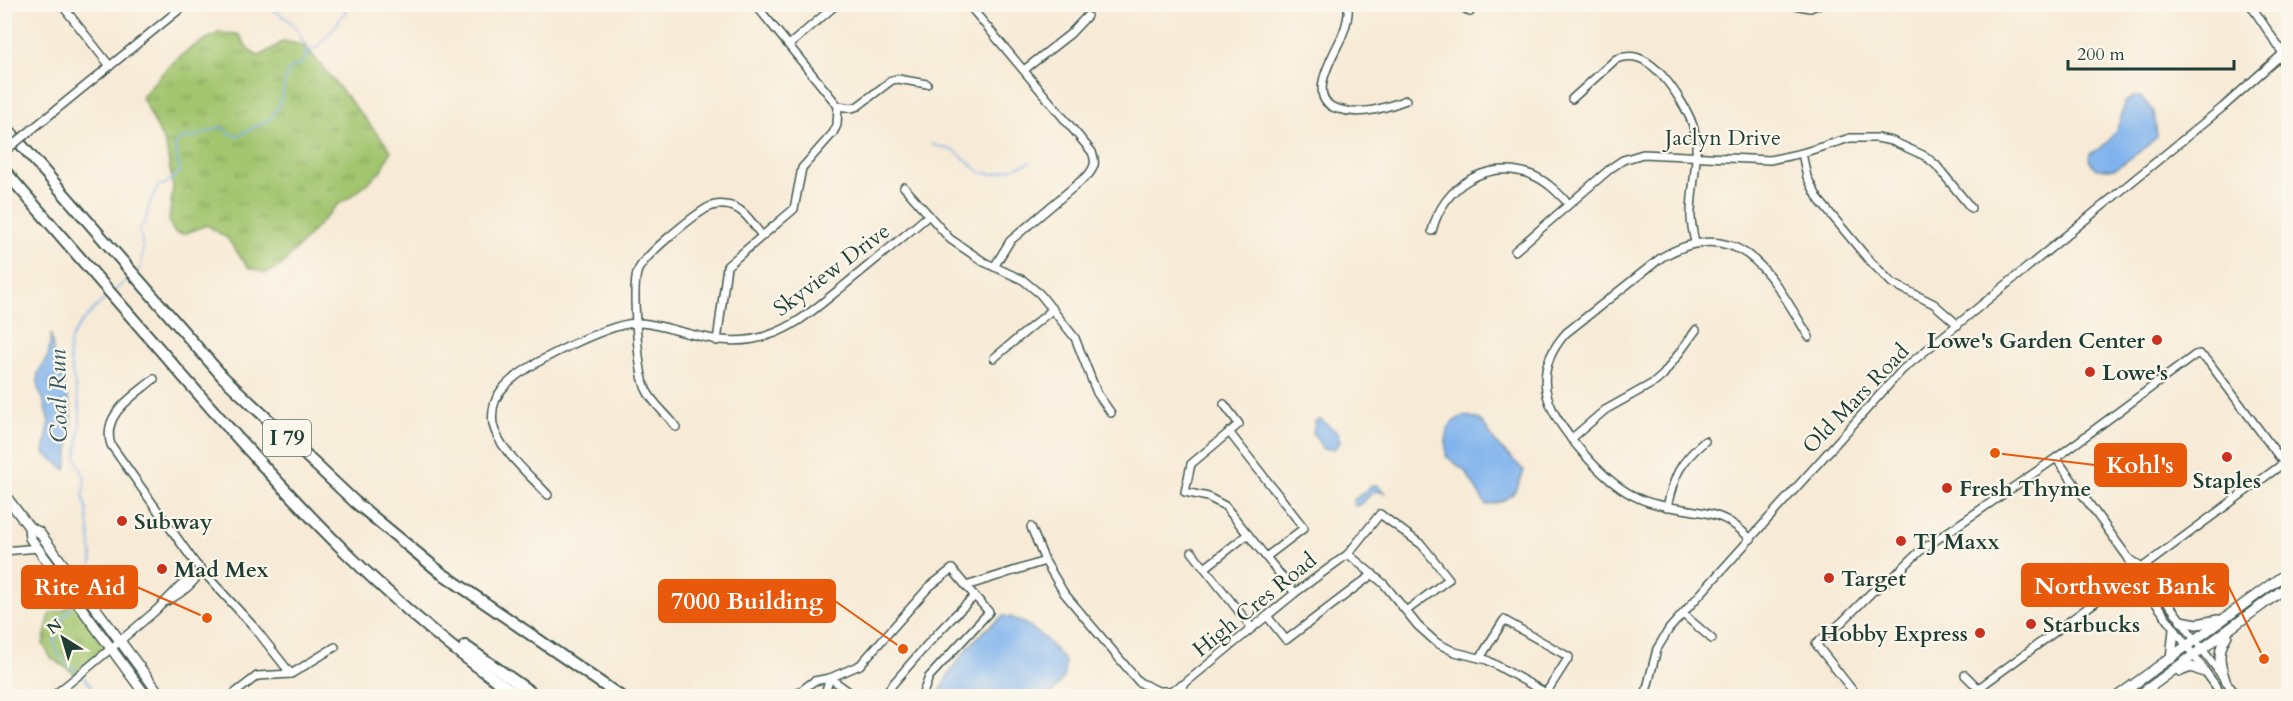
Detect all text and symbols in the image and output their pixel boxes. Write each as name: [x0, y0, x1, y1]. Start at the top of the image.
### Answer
scale bar: [2068, 33, 2234, 71]
text: 200 m: [2077, 42, 2125, 67]
street label: Jaclyn Drive: [1662, 123, 1781, 153]
street label: Skyview Drive: [767, 216, 896, 323]
place label: Lowe's Garden Center: [1927, 326, 2145, 356]
marker: Lowe's Garden Center: [2150, 333, 2164, 347]
street label: Old Mars Road: [1796, 337, 1916, 460]
water label: Coal Run: [41, 349, 76, 443]
place label: Lowe's: [2102, 358, 2168, 388]
marker: Lowe's: [2083, 365, 2097, 379]
road number: I 79: [263, 420, 311, 456]
callout: Kohl's: [2095, 444, 2186, 486]
text: Kohl's: [2106, 449, 2174, 482]
marker: Staples: [2220, 450, 2234, 464]
place label: Staples: [2193, 466, 2261, 496]
place label: Fresh Thyme: [1959, 474, 2091, 504]
marker: Fresh Thyme: [1940, 481, 1954, 495]
place label: Subway: [134, 507, 213, 537]
marker: Subway: [115, 514, 129, 528]
place label: TJ Maxx: [1913, 527, 2000, 557]
marker: TJ Maxx: [1894, 534, 1908, 548]
street label: High Cres Road: [1186, 545, 1323, 664]
place label: Mad Mex: [174, 555, 269, 585]
marker: Mad Mex: [155, 562, 169, 576]
place label: Target: [1841, 564, 1906, 594]
callout: Northwest Bank: [2022, 564, 2228, 606]
callout: Rite Aid: [22, 566, 137, 608]
text: Northwest Bank: [2034, 570, 2216, 603]
text: Rite Aid: [34, 571, 126, 604]
marker: Target: [1822, 571, 1836, 585]
callout: 7000 Building: [659, 580, 835, 622]
text: 7000 Building: [671, 585, 824, 618]
north arrow: [33, 608, 93, 668]
place label: Starbucks: [2043, 610, 2140, 640]
text: N: [42, 614, 67, 640]
marker: Starbucks: [2024, 617, 2038, 631]
place label: Hobby Express: [1820, 619, 1968, 649]
marker: Hobby Express: [1973, 626, 1987, 640]

